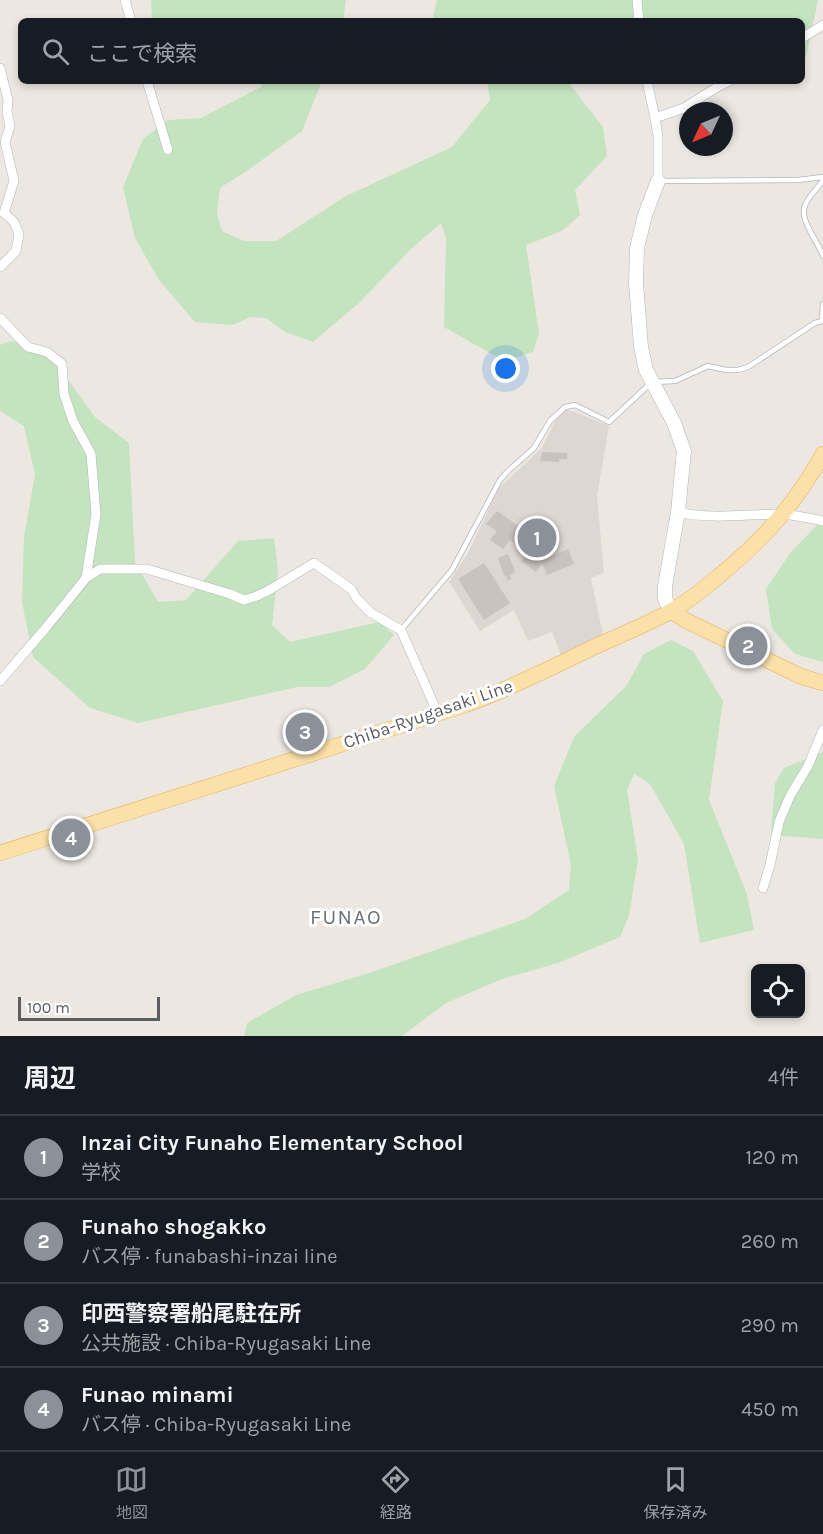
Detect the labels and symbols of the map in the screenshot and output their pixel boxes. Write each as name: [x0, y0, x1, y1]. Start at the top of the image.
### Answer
north arrow: [679, 102, 733, 156]
your location: [491, 354, 520, 383]
pin: 1: [518, 516, 556, 560]
pin: 2: [728, 624, 768, 668]
street label: Chiba-Ryugasaki Line: [340, 675, 516, 753]
pin: 3: [286, 710, 324, 754]
pin: 4: [52, 816, 90, 860]
district label: FUNAO: [310, 905, 382, 929]
scale bar: [18, 994, 160, 1022]

